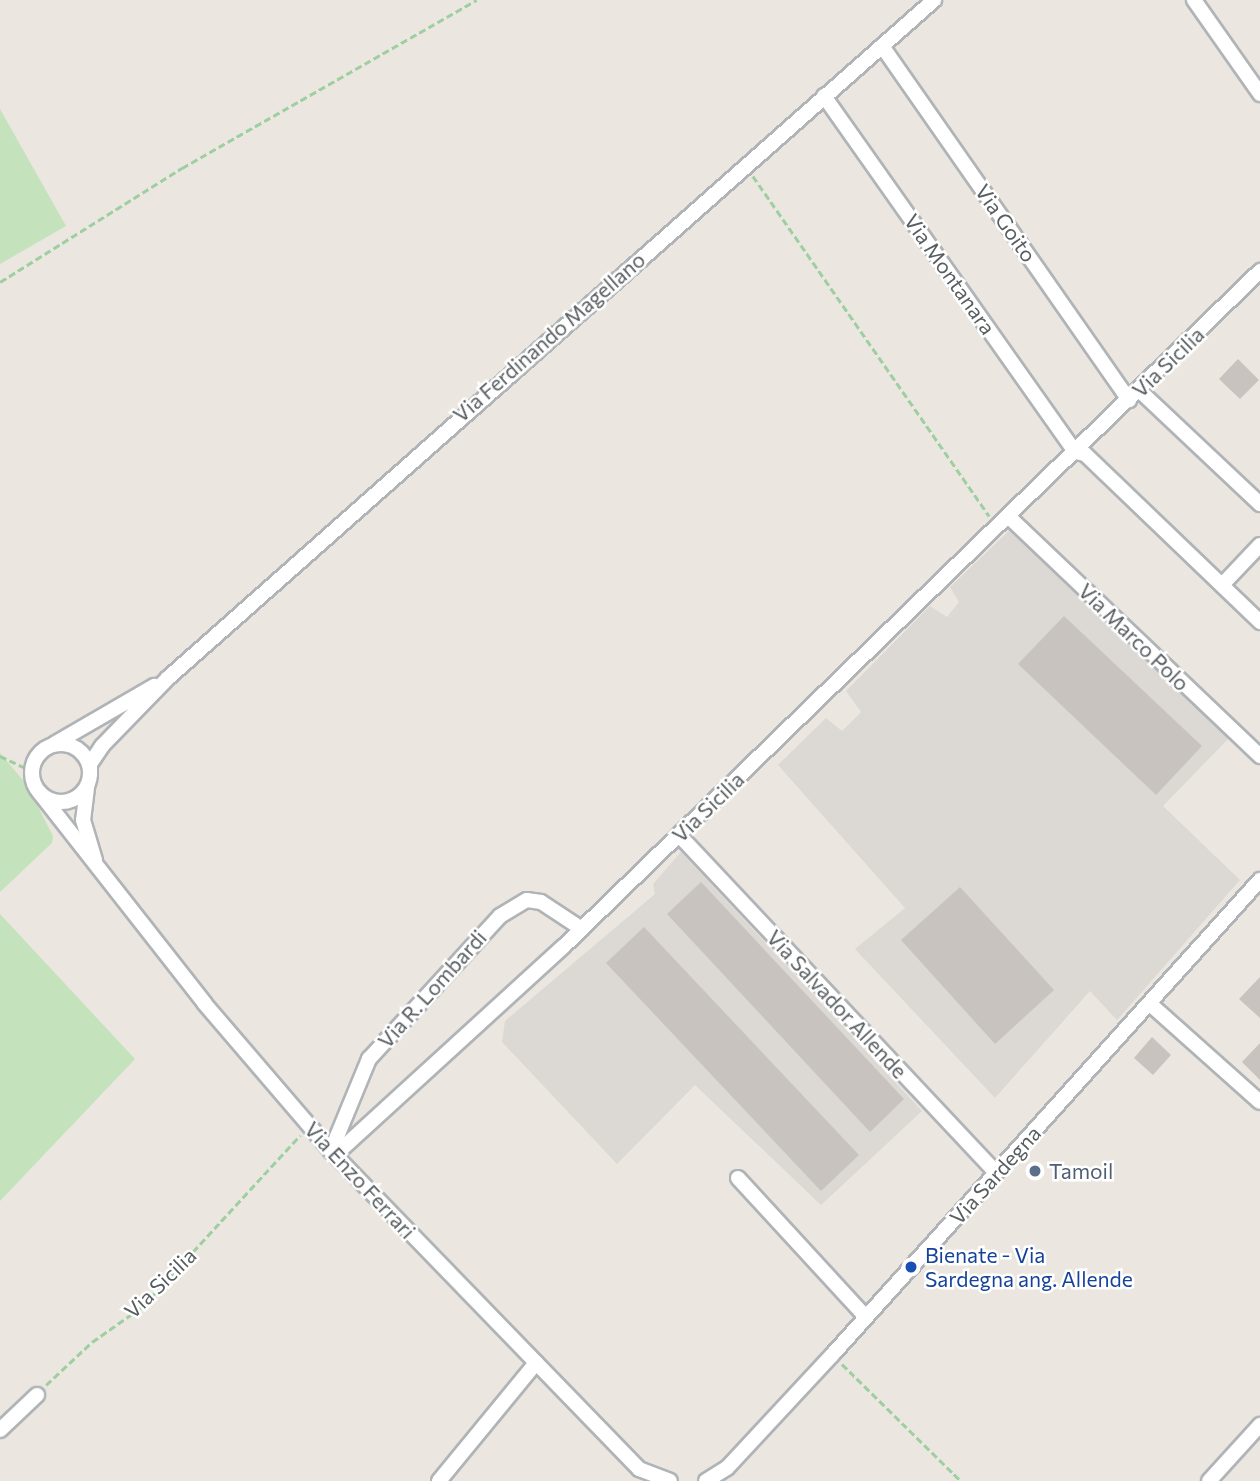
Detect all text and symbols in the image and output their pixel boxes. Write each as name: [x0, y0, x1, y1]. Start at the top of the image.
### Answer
street label: Via Goito: [970, 179, 1042, 267]
street label: Via Montanara: [899, 209, 1001, 339]
street label: Via Ferdinando Magellano: [448, 247, 650, 427]
street label: Via Sicilia: [1127, 322, 1209, 402]
street label: Via Marco Polo: [1073, 578, 1195, 696]
street label: Via Sicilia: [667, 767, 749, 847]
street label: Via R. Lombardi: [373, 925, 491, 1053]
street label: Via Salvador Allende: [762, 925, 912, 1083]
street label: Via Enzo Ferrari: [300, 1116, 420, 1244]
street label: Via Sardegna: [944, 1121, 1046, 1229]
place label: Tamoil: [1049, 1158, 1113, 1184]
marker: Tamoil: [1027, 1163, 1043, 1179]
place label: Bienate - Via Sardegna ang. Allende: [925, 1242, 1133, 1292]
street label: Via Sicilia: [119, 1243, 201, 1323]
marker: Bienate - Via Sardegna ang. Allende: [903, 1259, 919, 1275]

